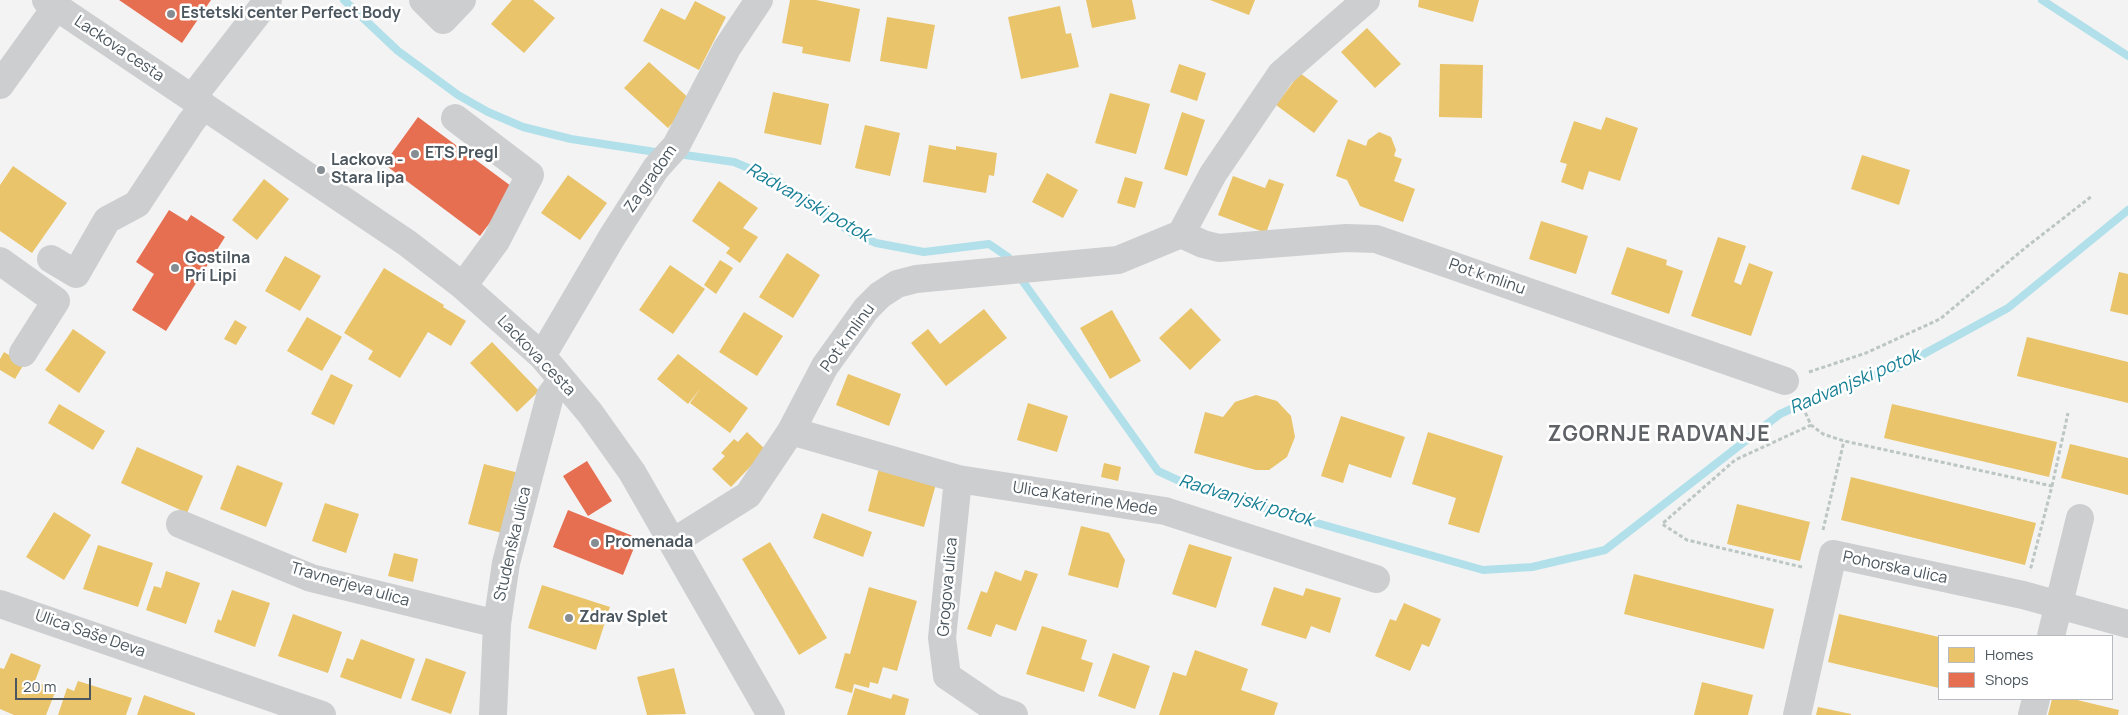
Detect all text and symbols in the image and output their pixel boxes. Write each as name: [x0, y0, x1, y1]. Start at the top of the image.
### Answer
place label: Estetski center Perfect Body: [181, 4, 401, 24]
marker: Estetski center Perfect Body: [165, 8, 177, 20]
street label: Lackova cesta: [70, 12, 168, 86]
street label: Za gradom: [621, 141, 681, 217]
place label: ETS Pregl: [425, 144, 498, 164]
marker: ETS Pregl: [409, 148, 421, 160]
place label: Lackova - Stara lipa: [331, 151, 404, 189]
water label: Radvanjski potok: [742, 159, 874, 247]
marker: Lackova - Stara lipa: [315, 164, 327, 176]
place label: Gostilna Pri Lipi: [185, 249, 250, 287]
street label: Pot k mlinu: [1446, 255, 1528, 299]
marker: Gostilna Pri Lipi: [169, 262, 181, 274]
street label: Pot k mlinu: [817, 300, 879, 376]
street label: Lackova cesta: [493, 312, 579, 400]
water label: Radvanjski potok: [1786, 345, 1924, 419]
district label: ZGORNJE RADVANJE: [1546, 422, 1772, 448]
water label: Radvanjski potok: [1176, 470, 1316, 532]
street label: Ulica Katerine Mede: [1011, 478, 1159, 520]
street label: Studenška ulica: [490, 485, 536, 603]
place label: Promenada: [605, 533, 693, 553]
marker: Promenada: [589, 537, 601, 549]
street label: Grogova ulica: [934, 537, 962, 637]
street label: Pohorska ulica: [1841, 548, 1949, 588]
street label: Travnerjeva ulica: [288, 559, 412, 611]
street label: Ulica Saše Deva: [32, 606, 148, 662]
place label: Zdrav Splet: [579, 608, 668, 628]
marker: Zdrav Splet: [563, 612, 575, 624]
legend: [1938, 635, 2113, 700]
text: Homes: [1985, 644, 2033, 665]
scale bar: [18, 668, 94, 700]
text: Shops: [1985, 669, 2029, 690]
text: 20 m: [23, 676, 56, 697]

